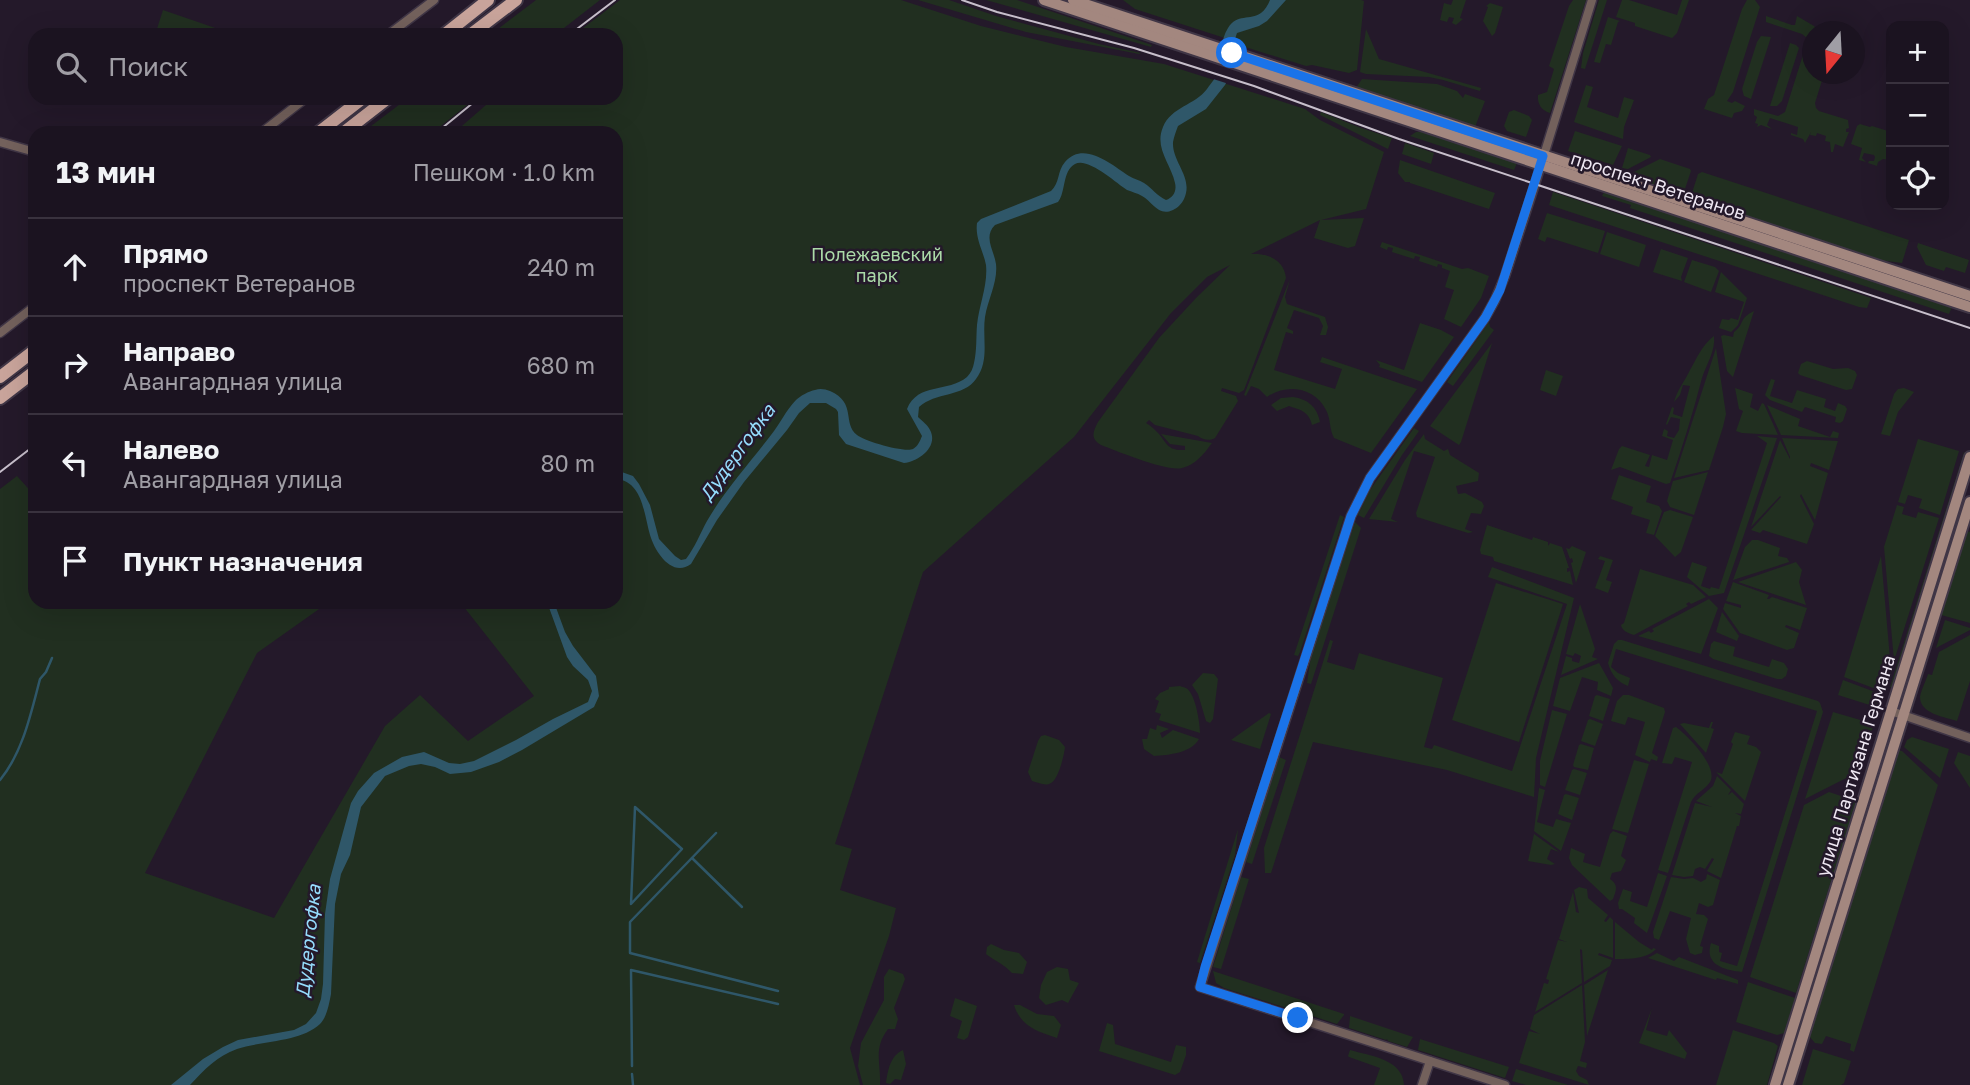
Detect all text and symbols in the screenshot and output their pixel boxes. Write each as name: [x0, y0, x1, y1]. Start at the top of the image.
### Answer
north arrow: [1802, 21, 1865, 84]
map controls: [1886, 21, 1949, 210]
button: +: [1886, 21, 1949, 84]
search box: [28, 28, 623, 105]
route start: [1216, 37, 1247, 68]
icon: search: [52, 48, 90, 86]
text: Поиск: [108, 51, 188, 82]
button: −: [1886, 84, 1949, 147]
street label: проспект Ветеранов: [1568, 146, 1748, 224]
button: locate: [1886, 147, 1949, 210]
text: 13 мин: [56, 154, 155, 190]
text: Пешком · 1.0 km: [413, 158, 595, 186]
text: Прямо: [123, 238, 208, 269]
park label: Полежаевский парк: [811, 243, 943, 286]
icon: ahead: [56, 248, 94, 286]
text: 240 m: [527, 253, 595, 281]
text: проспект Ветеранов: [123, 269, 356, 297]
text: Направо: [123, 336, 235, 367]
icon: right: [56, 346, 94, 384]
text: 680 m: [527, 351, 595, 379]
text: Авангардная улица: [123, 367, 343, 395]
water label: Дудергофка: [693, 398, 780, 505]
text: Налево: [123, 434, 219, 465]
icon: left: [56, 444, 94, 482]
text: 80 m: [541, 449, 595, 477]
text: Авангардная улица: [123, 465, 343, 493]
icon: arrive: [56, 542, 94, 580]
text: Пункт назначения: [123, 546, 363, 577]
street label: улица Партизана Германа: [1811, 652, 1899, 879]
water label: Дудергофка: [290, 882, 325, 999]
route end: [1282, 1002, 1313, 1033]

